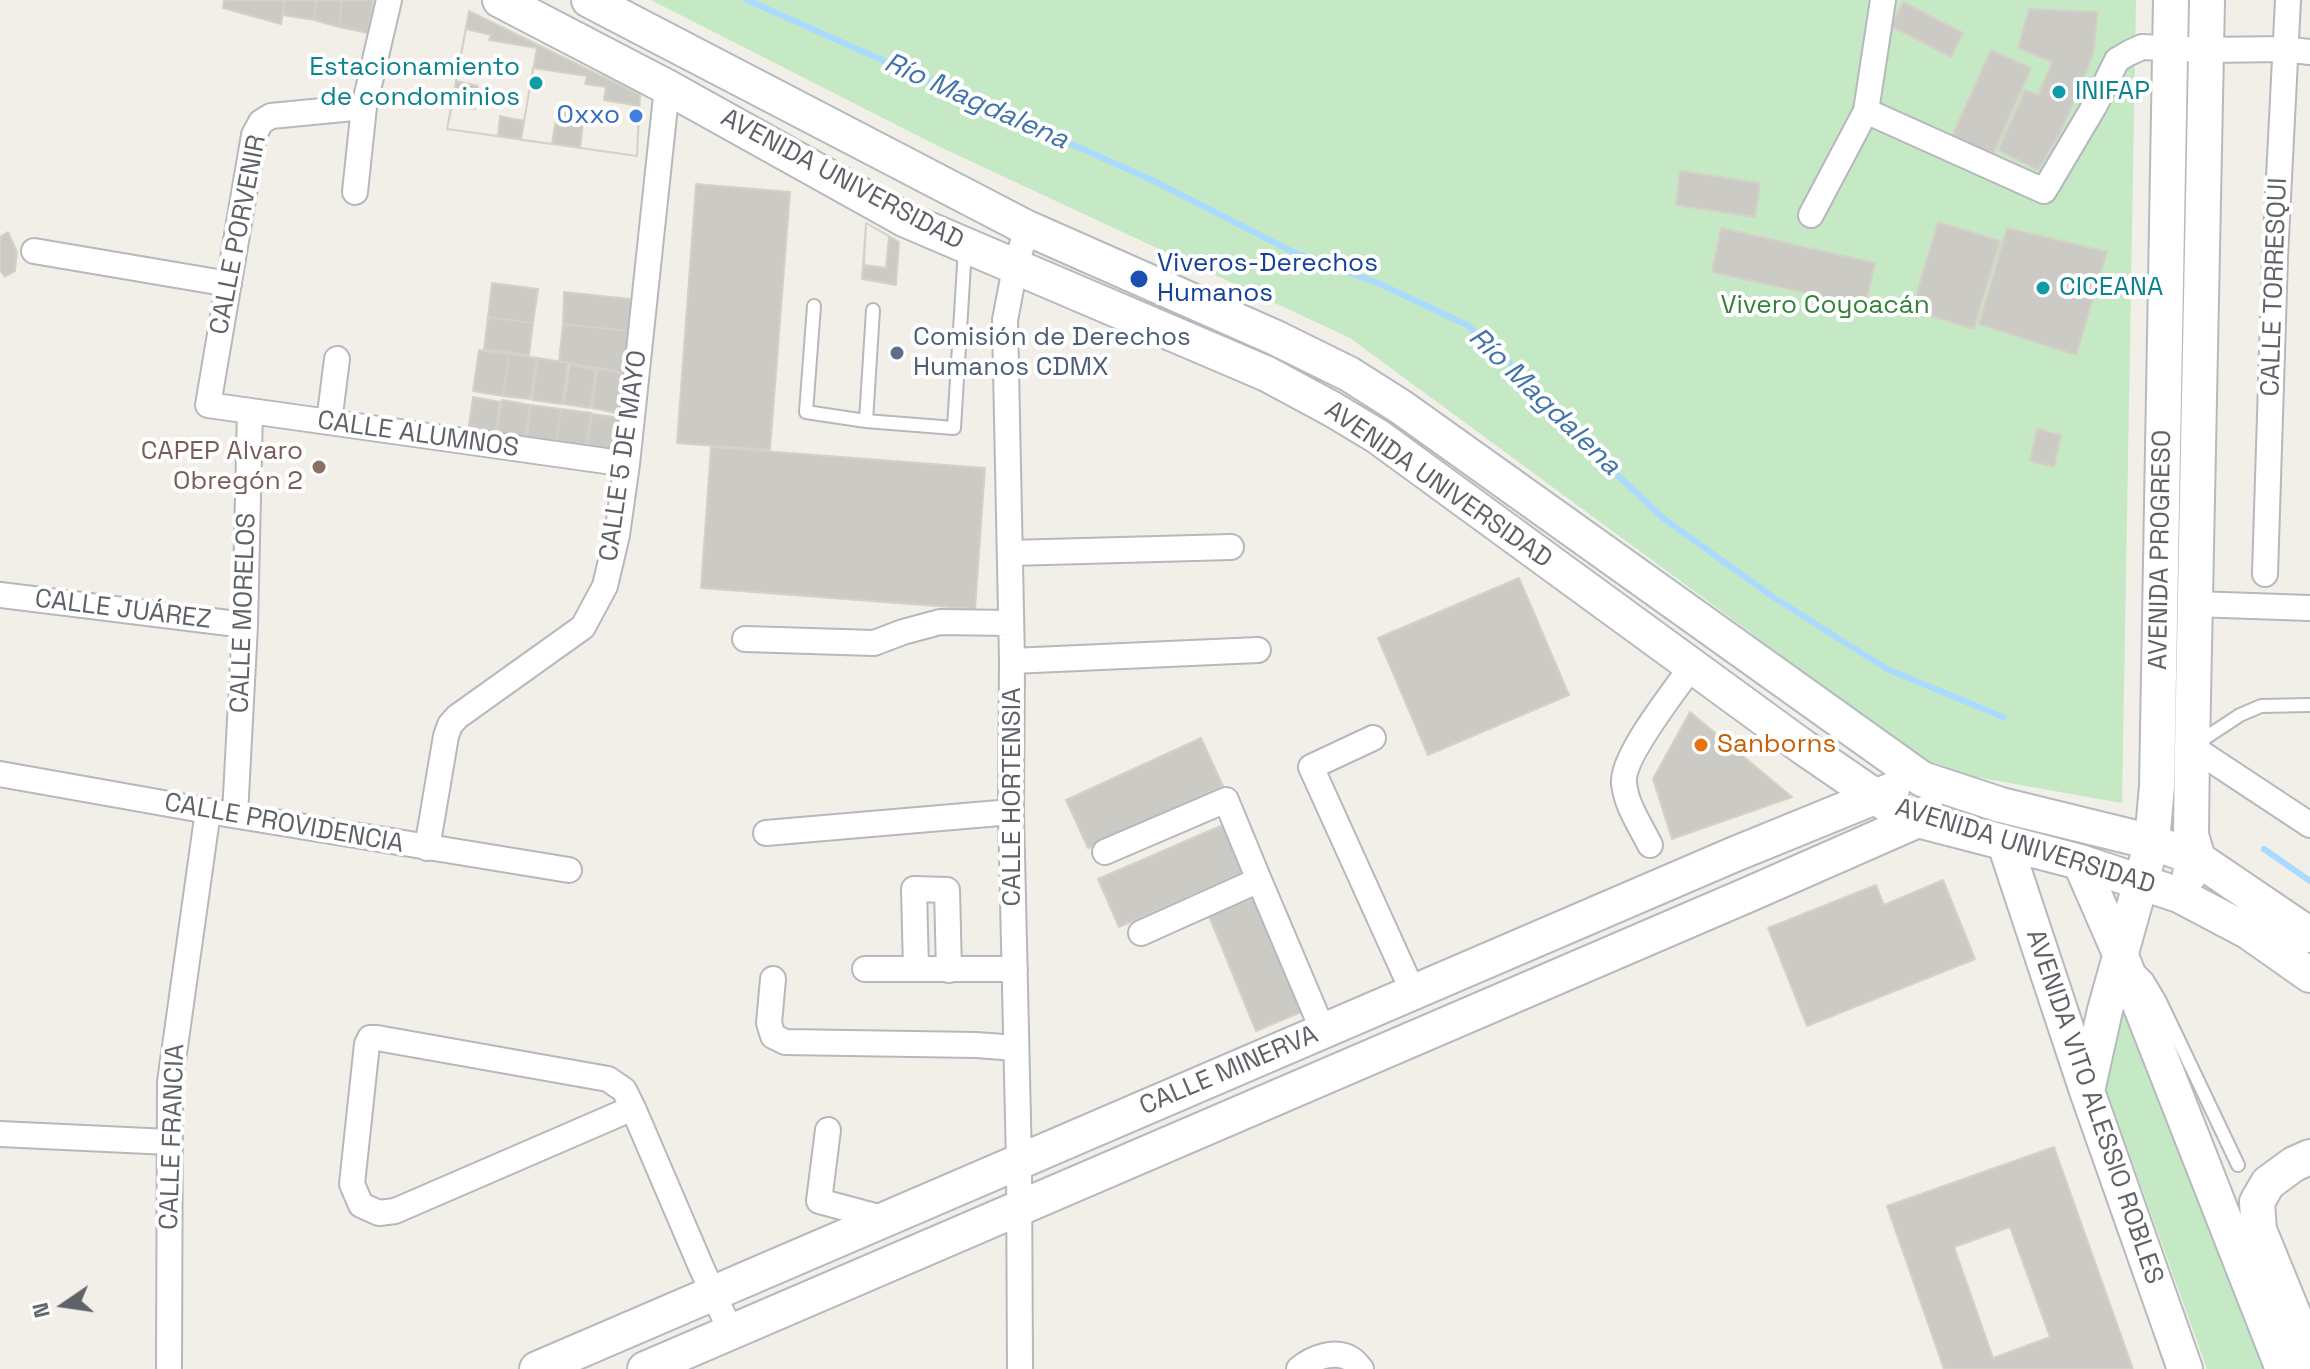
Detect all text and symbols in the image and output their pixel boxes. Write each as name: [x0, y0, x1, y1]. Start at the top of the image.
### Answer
water label: Río Magdalena: [879, 46, 1073, 158]
place label: Estacionamiento de condominios: [309, 52, 520, 114]
marker: Estacionamiento de condominios: [527, 74, 545, 92]
place label: INIFAP: [2075, 76, 2150, 108]
marker: INIFAP: [2050, 83, 2068, 101]
place label: Oxxo: [557, 100, 620, 132]
street label: AVENIDA UNIVERSIDAD: [715, 103, 969, 257]
marker: Oxxo: [627, 107, 645, 125]
street label: CALLE PORVENIR: [204, 133, 274, 337]
street label: CALLE TORRESQUI: [2256, 177, 2294, 397]
place label: Viveros-Derechos Humanos: [1157, 248, 1378, 310]
marker: Viveros-Derechos Humanos: [1128, 268, 1150, 290]
place label: CICEANA: [2059, 272, 2163, 304]
marker: CICEANA: [2034, 279, 2052, 297]
park label: Vivero Coyoacán: [1720, 290, 1930, 322]
water label: Río Magdalena: [1461, 321, 1627, 483]
place label: Comisión de Derechos Humanos CDMX: [913, 322, 1191, 384]
marker: Comisión de Derechos Humanos CDMX: [888, 344, 906, 362]
street label: CALLE 5 DE MAYO: [594, 348, 654, 564]
street label: AVENIDA UNIVERSIDAD: [1318, 395, 1558, 575]
street label: CALLE ALUMNOS: [315, 405, 521, 465]
street label: AVENIDA PROGRESO: [2143, 430, 2179, 670]
place label: CAPEP Alvaro Obregón 2: [141, 436, 303, 498]
marker: CAPEP Alvaro Obregón 2: [310, 458, 328, 476]
street label: CALLE MORELOS: [225, 512, 263, 714]
street label: CALLE JUÁREZ: [33, 584, 213, 636]
street label: CALLE HORTENSIA: [997, 687, 1029, 907]
place label: Sanborns: [1717, 729, 1836, 761]
marker: Sanborns: [1692, 736, 1710, 754]
street label: CALLE PROVIDENCIA: [162, 788, 406, 860]
street label: AVENIDA UNIVERSIDAD: [1891, 793, 2159, 901]
street label: AVENIDA VITO ALESSIO ROBLES: [2019, 926, 2169, 1288]
street label: CALLE MINERVA: [1135, 1019, 1323, 1123]
street label: CALLE FRANCIA: [154, 1043, 192, 1231]
north arrow: [24, 1265, 104, 1345]
text: N: [25, 1300, 56, 1321]

